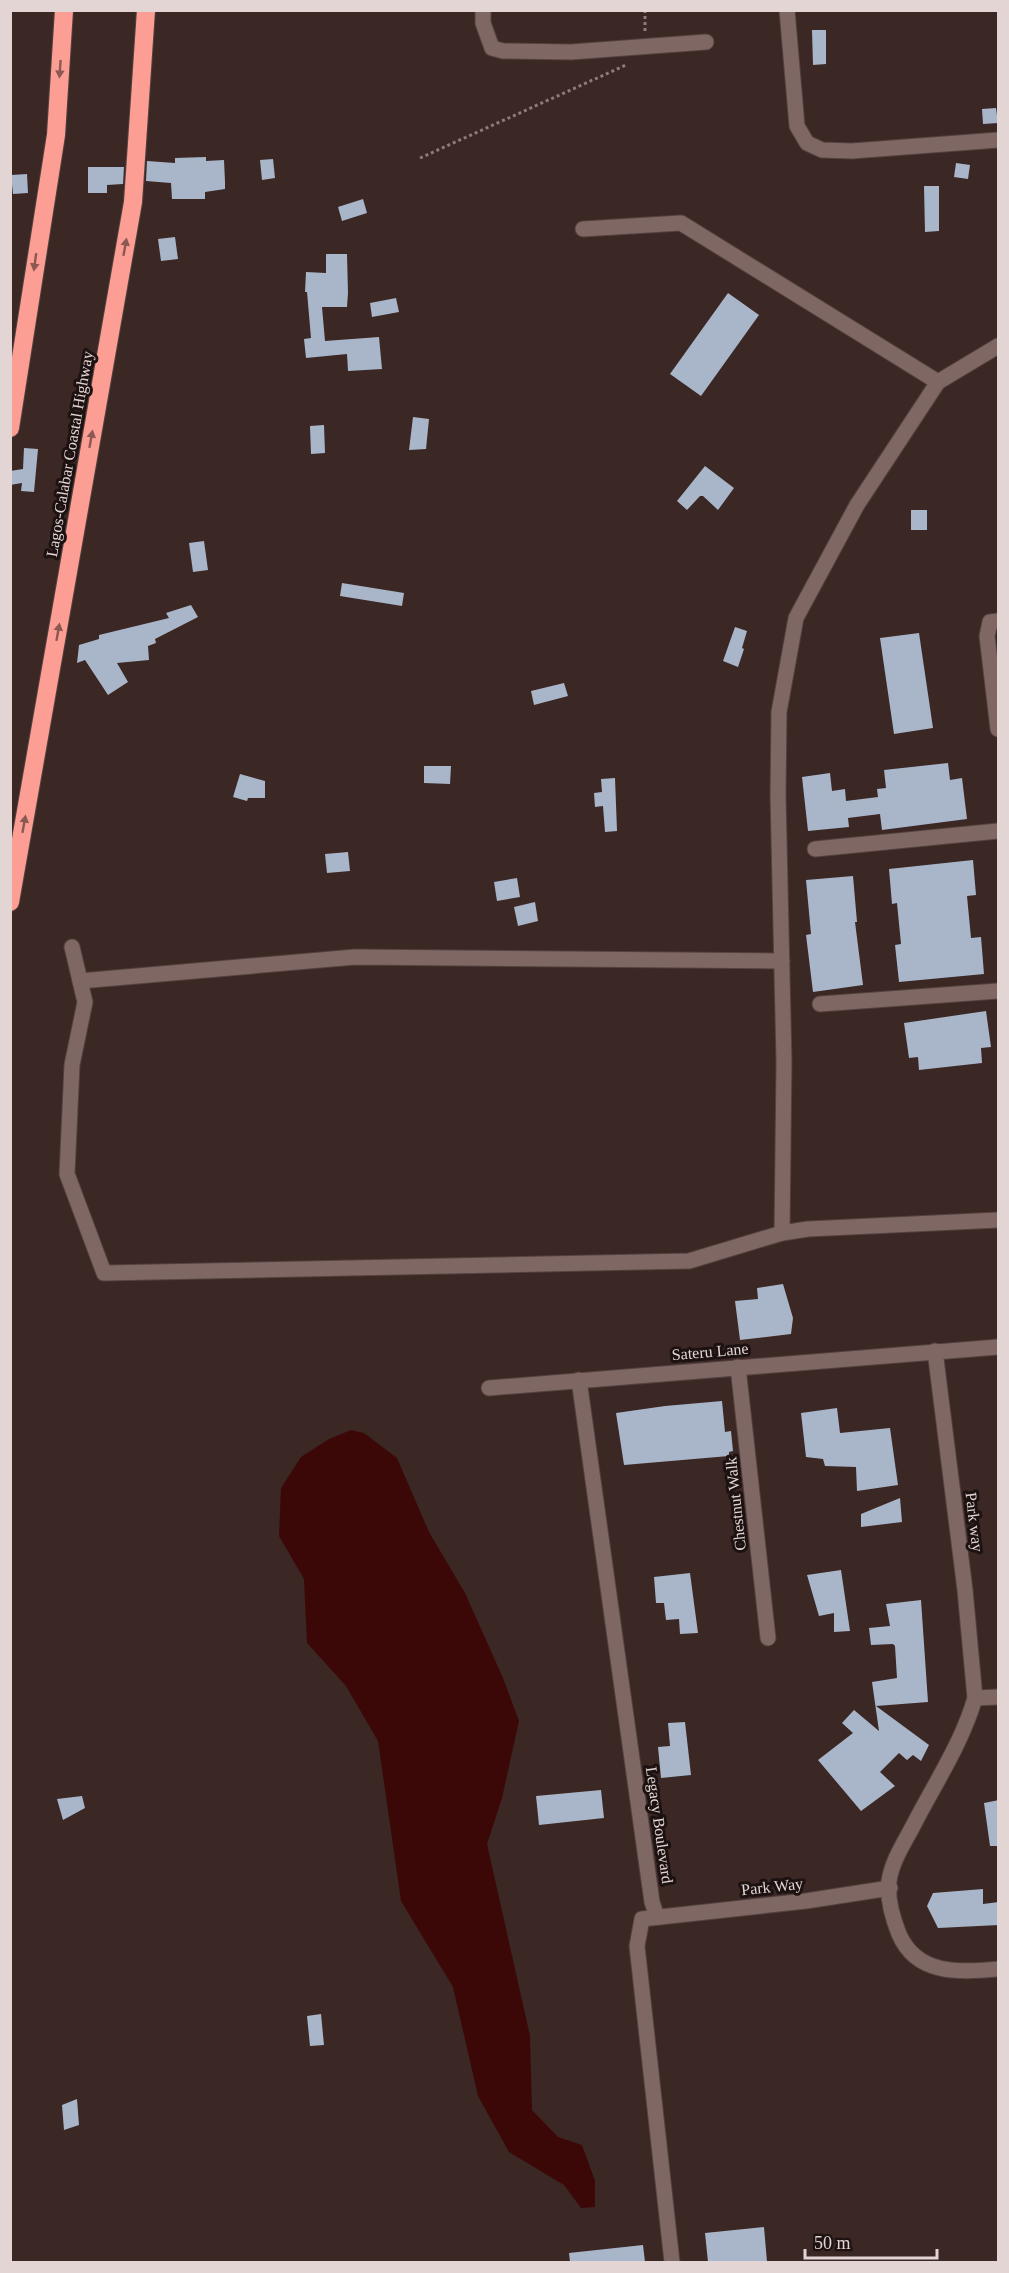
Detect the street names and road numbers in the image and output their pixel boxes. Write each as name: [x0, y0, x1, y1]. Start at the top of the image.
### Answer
street label: Lagos-Calabar Coastal Highway: [43, 350, 97, 559]
street label: Sateru Lane: [671, 1340, 749, 1363]
street label: Chestnut Walk: [722, 1456, 749, 1552]
street label: Park way: [961, 1491, 987, 1553]
street label: Legacy Boulevard: [642, 1766, 676, 1885]
street label: Park Way: [740, 1875, 804, 1899]

